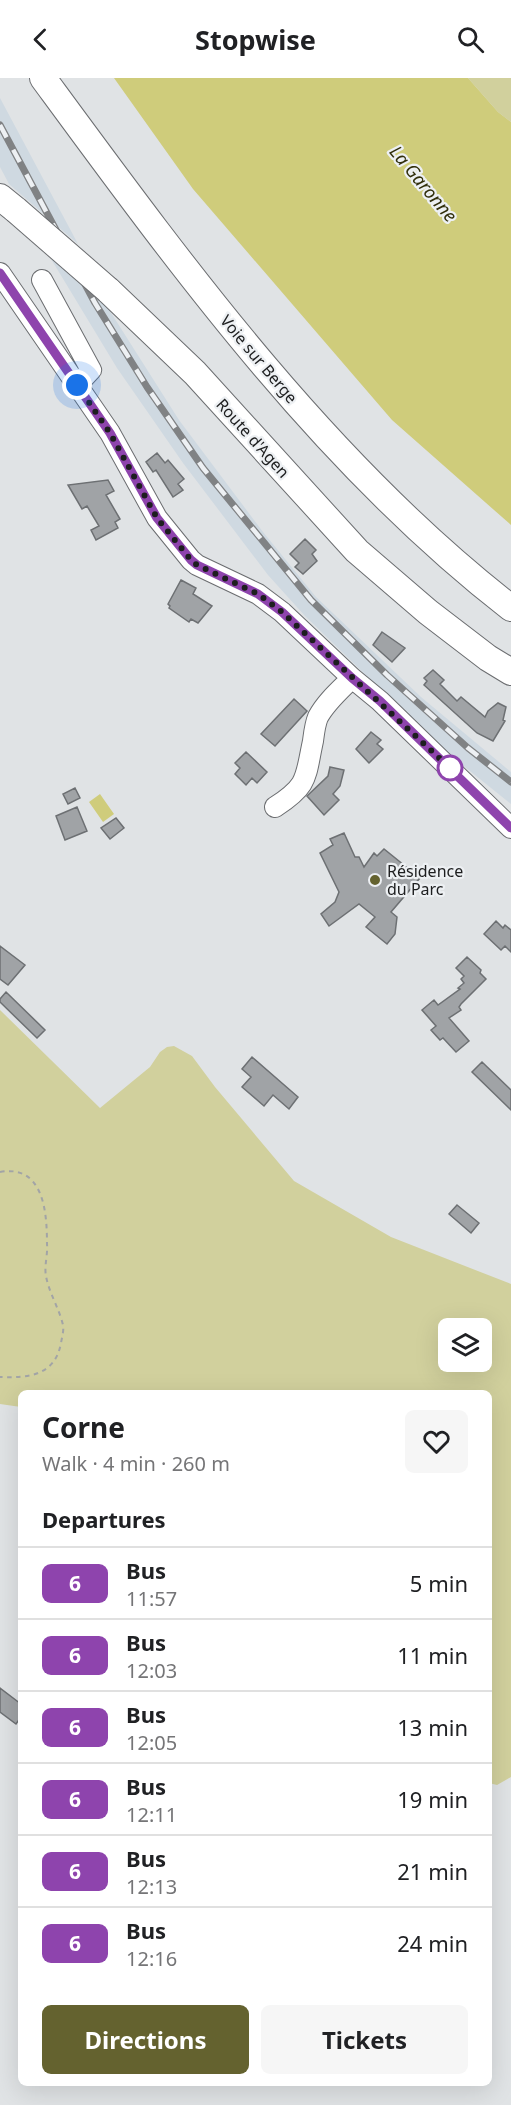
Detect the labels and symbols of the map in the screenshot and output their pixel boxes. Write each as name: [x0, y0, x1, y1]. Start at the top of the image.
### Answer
water label: La Garonne: [385, 140, 463, 227]
street label: Voie sur Berge: [215, 310, 303, 408]
your location: [62, 370, 92, 400]
street label: Route d'Agen: [211, 394, 295, 482]
unlabelled marker: [437, 755, 463, 781]
place label: Résidence du Parc: [387, 860, 463, 900]
marker: Résidence du Parc: [368, 873, 382, 887]

